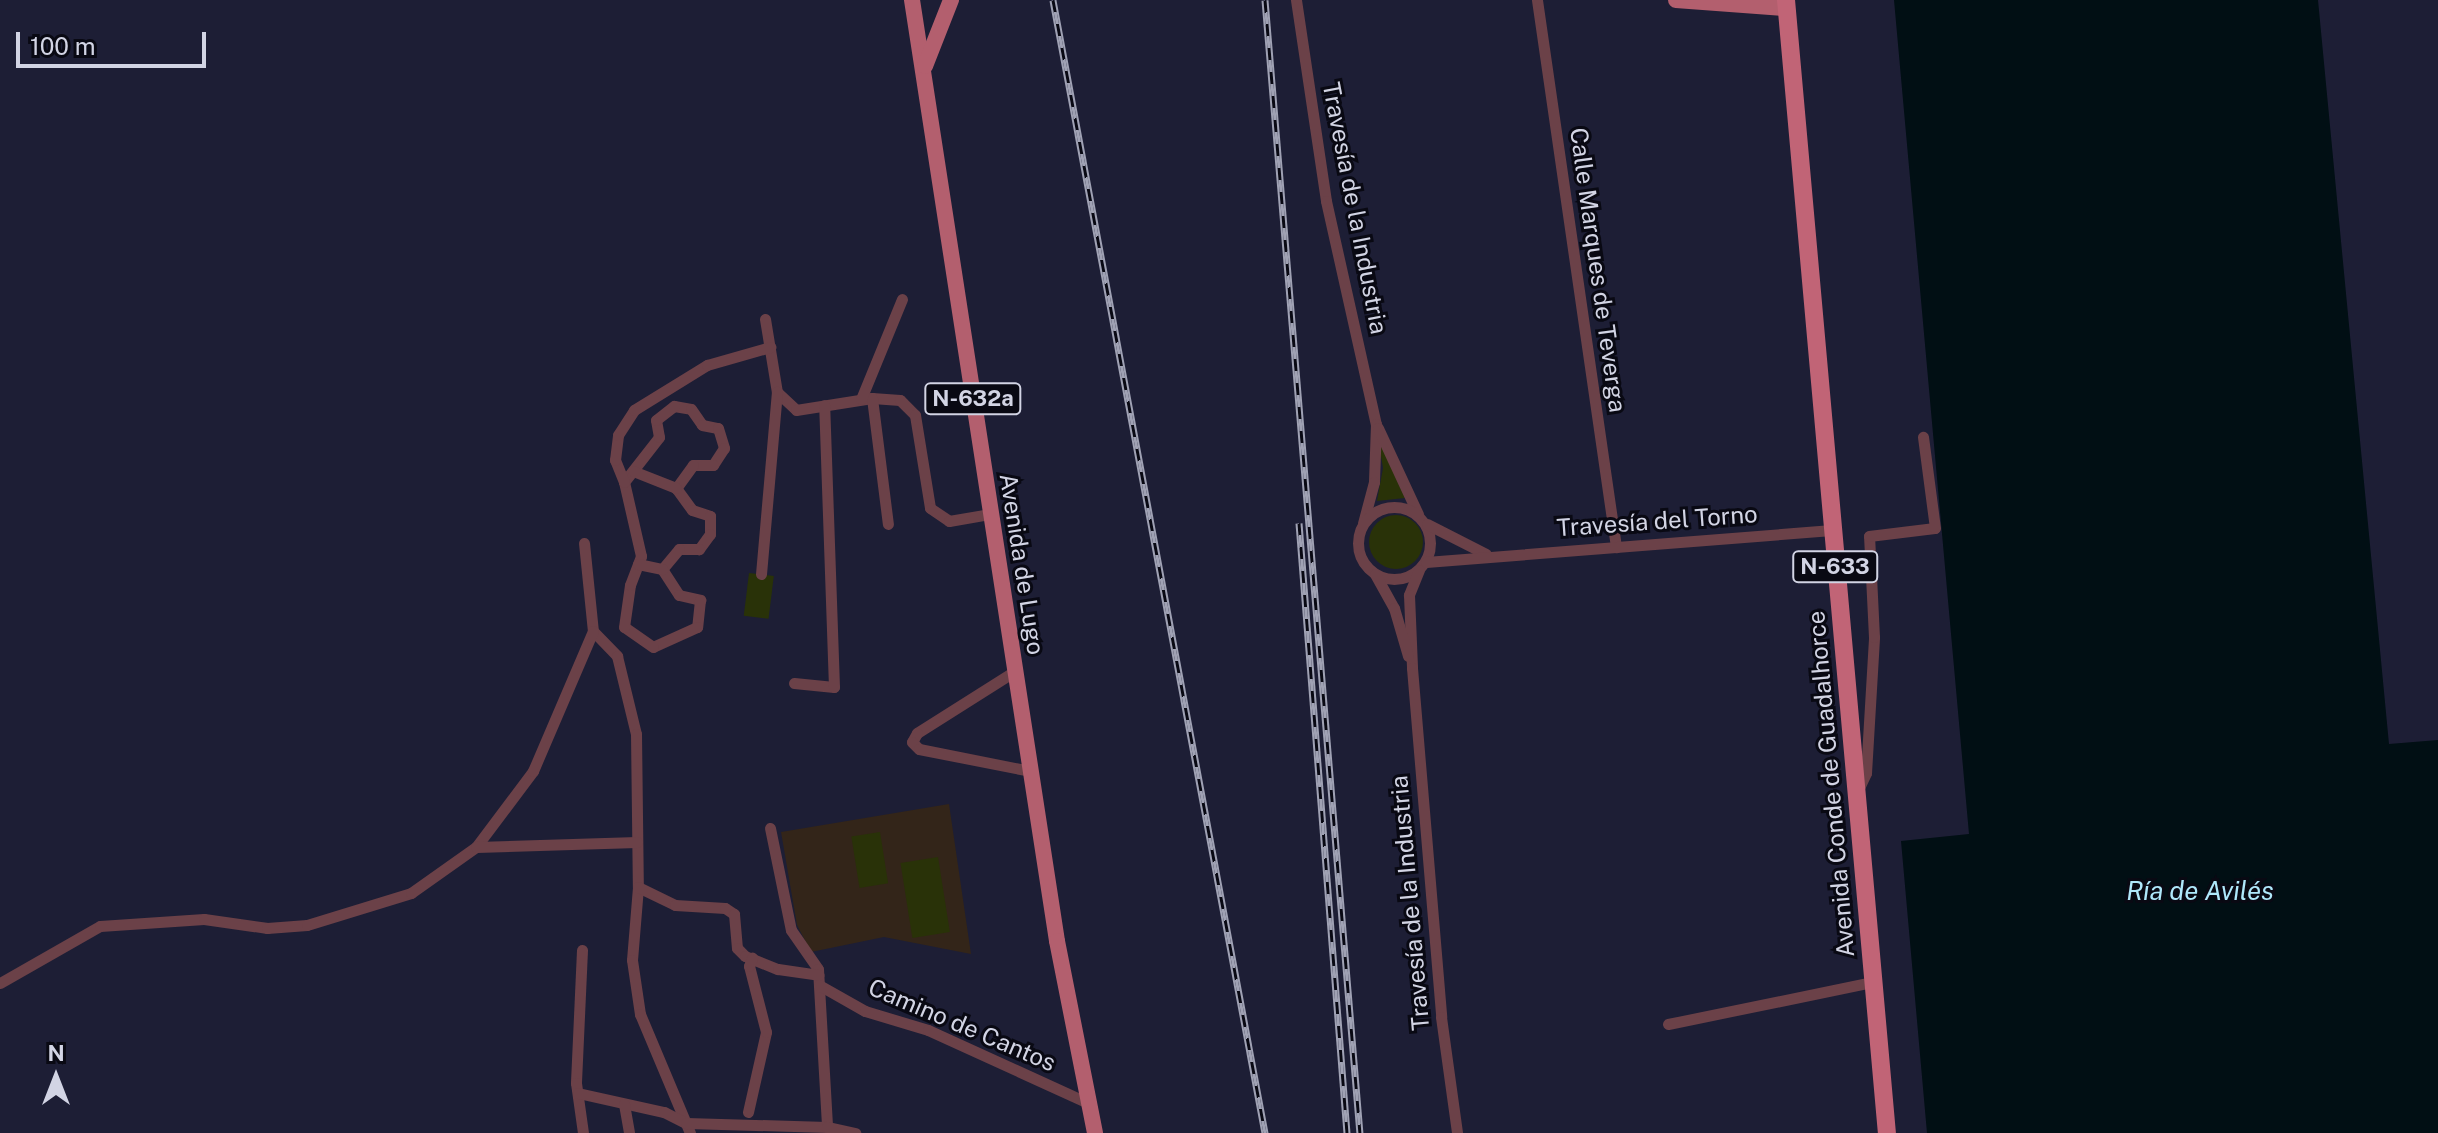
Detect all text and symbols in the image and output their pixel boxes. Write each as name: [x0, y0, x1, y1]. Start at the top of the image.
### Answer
scale bar: [20, 16, 210, 66]
text: 100 m: [30, 32, 96, 60]
street label: Travesía de la Industria: [1316, 79, 1394, 337]
street label: Calle Marques de Teverga: [1564, 125, 1632, 415]
road number: N-632a: [923, 381, 1023, 417]
street label: Avenida de Lugo: [993, 471, 1051, 657]
street label: Travesía del Torno: [1555, 500, 1759, 542]
road number: N-633: [1791, 549, 1879, 585]
street label: Avenida Conde de Guadalhorce: [1801, 609, 1861, 959]
street label: Travesía de la Industria: [1384, 774, 1436, 1032]
water label: Ría de Avilés: [2126, 875, 2274, 907]
street label: Camino de Cantos: [864, 972, 1060, 1078]
north arrow: [16, 1037, 96, 1117]
text: N: [47, 1040, 65, 1066]

